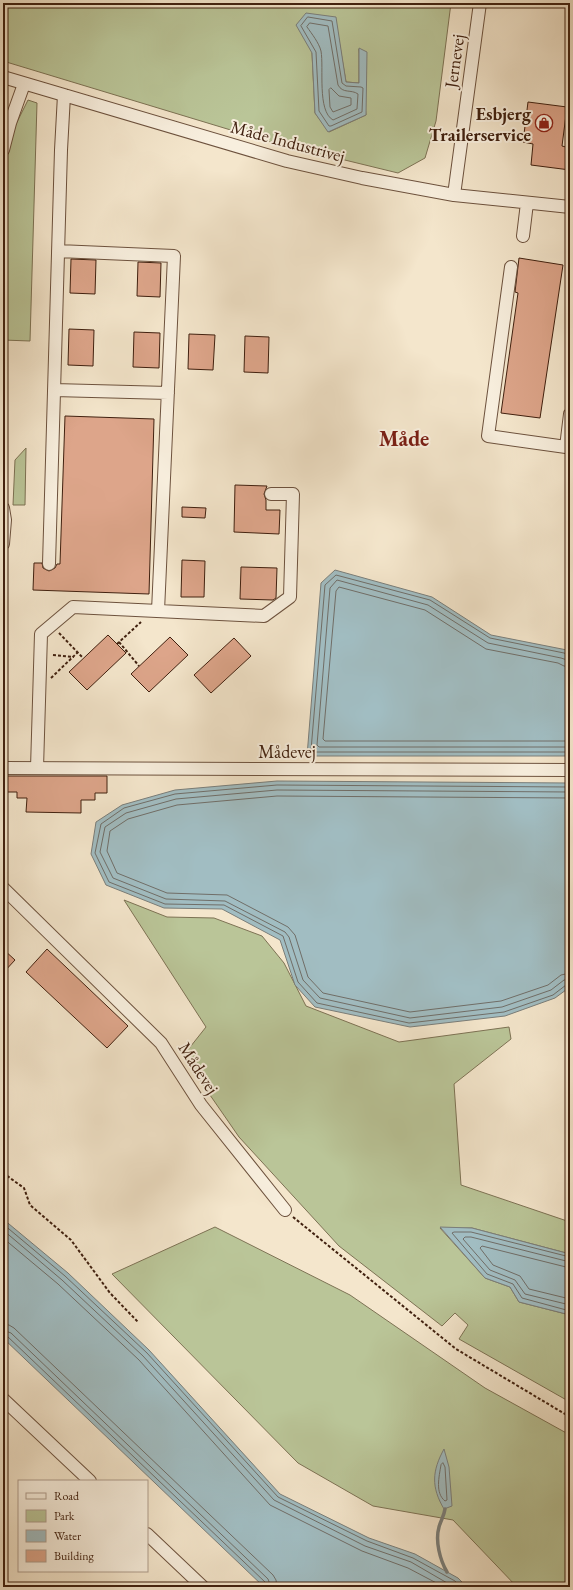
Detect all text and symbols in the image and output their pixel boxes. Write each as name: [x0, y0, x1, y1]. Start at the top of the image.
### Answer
street label: Jernevej: [439, 33, 469, 91]
place label: Esbjerg Trailerservice: [429, 102, 532, 146]
shop icon: Esbjerg Trailerservice: [534, 113, 554, 133]
street label: Måde Industrivej: [228, 115, 348, 167]
district label: Måde: [379, 424, 429, 453]
street label: Mådevej: [258, 740, 316, 763]
street label: Mådevej: [174, 1038, 224, 1098]
legend: [18, 1480, 148, 1572]
text: Road: [54, 1488, 80, 1504]
text: Park: [54, 1508, 75, 1524]
text: Water: [54, 1528, 81, 1544]
text: Building: [54, 1548, 95, 1564]

